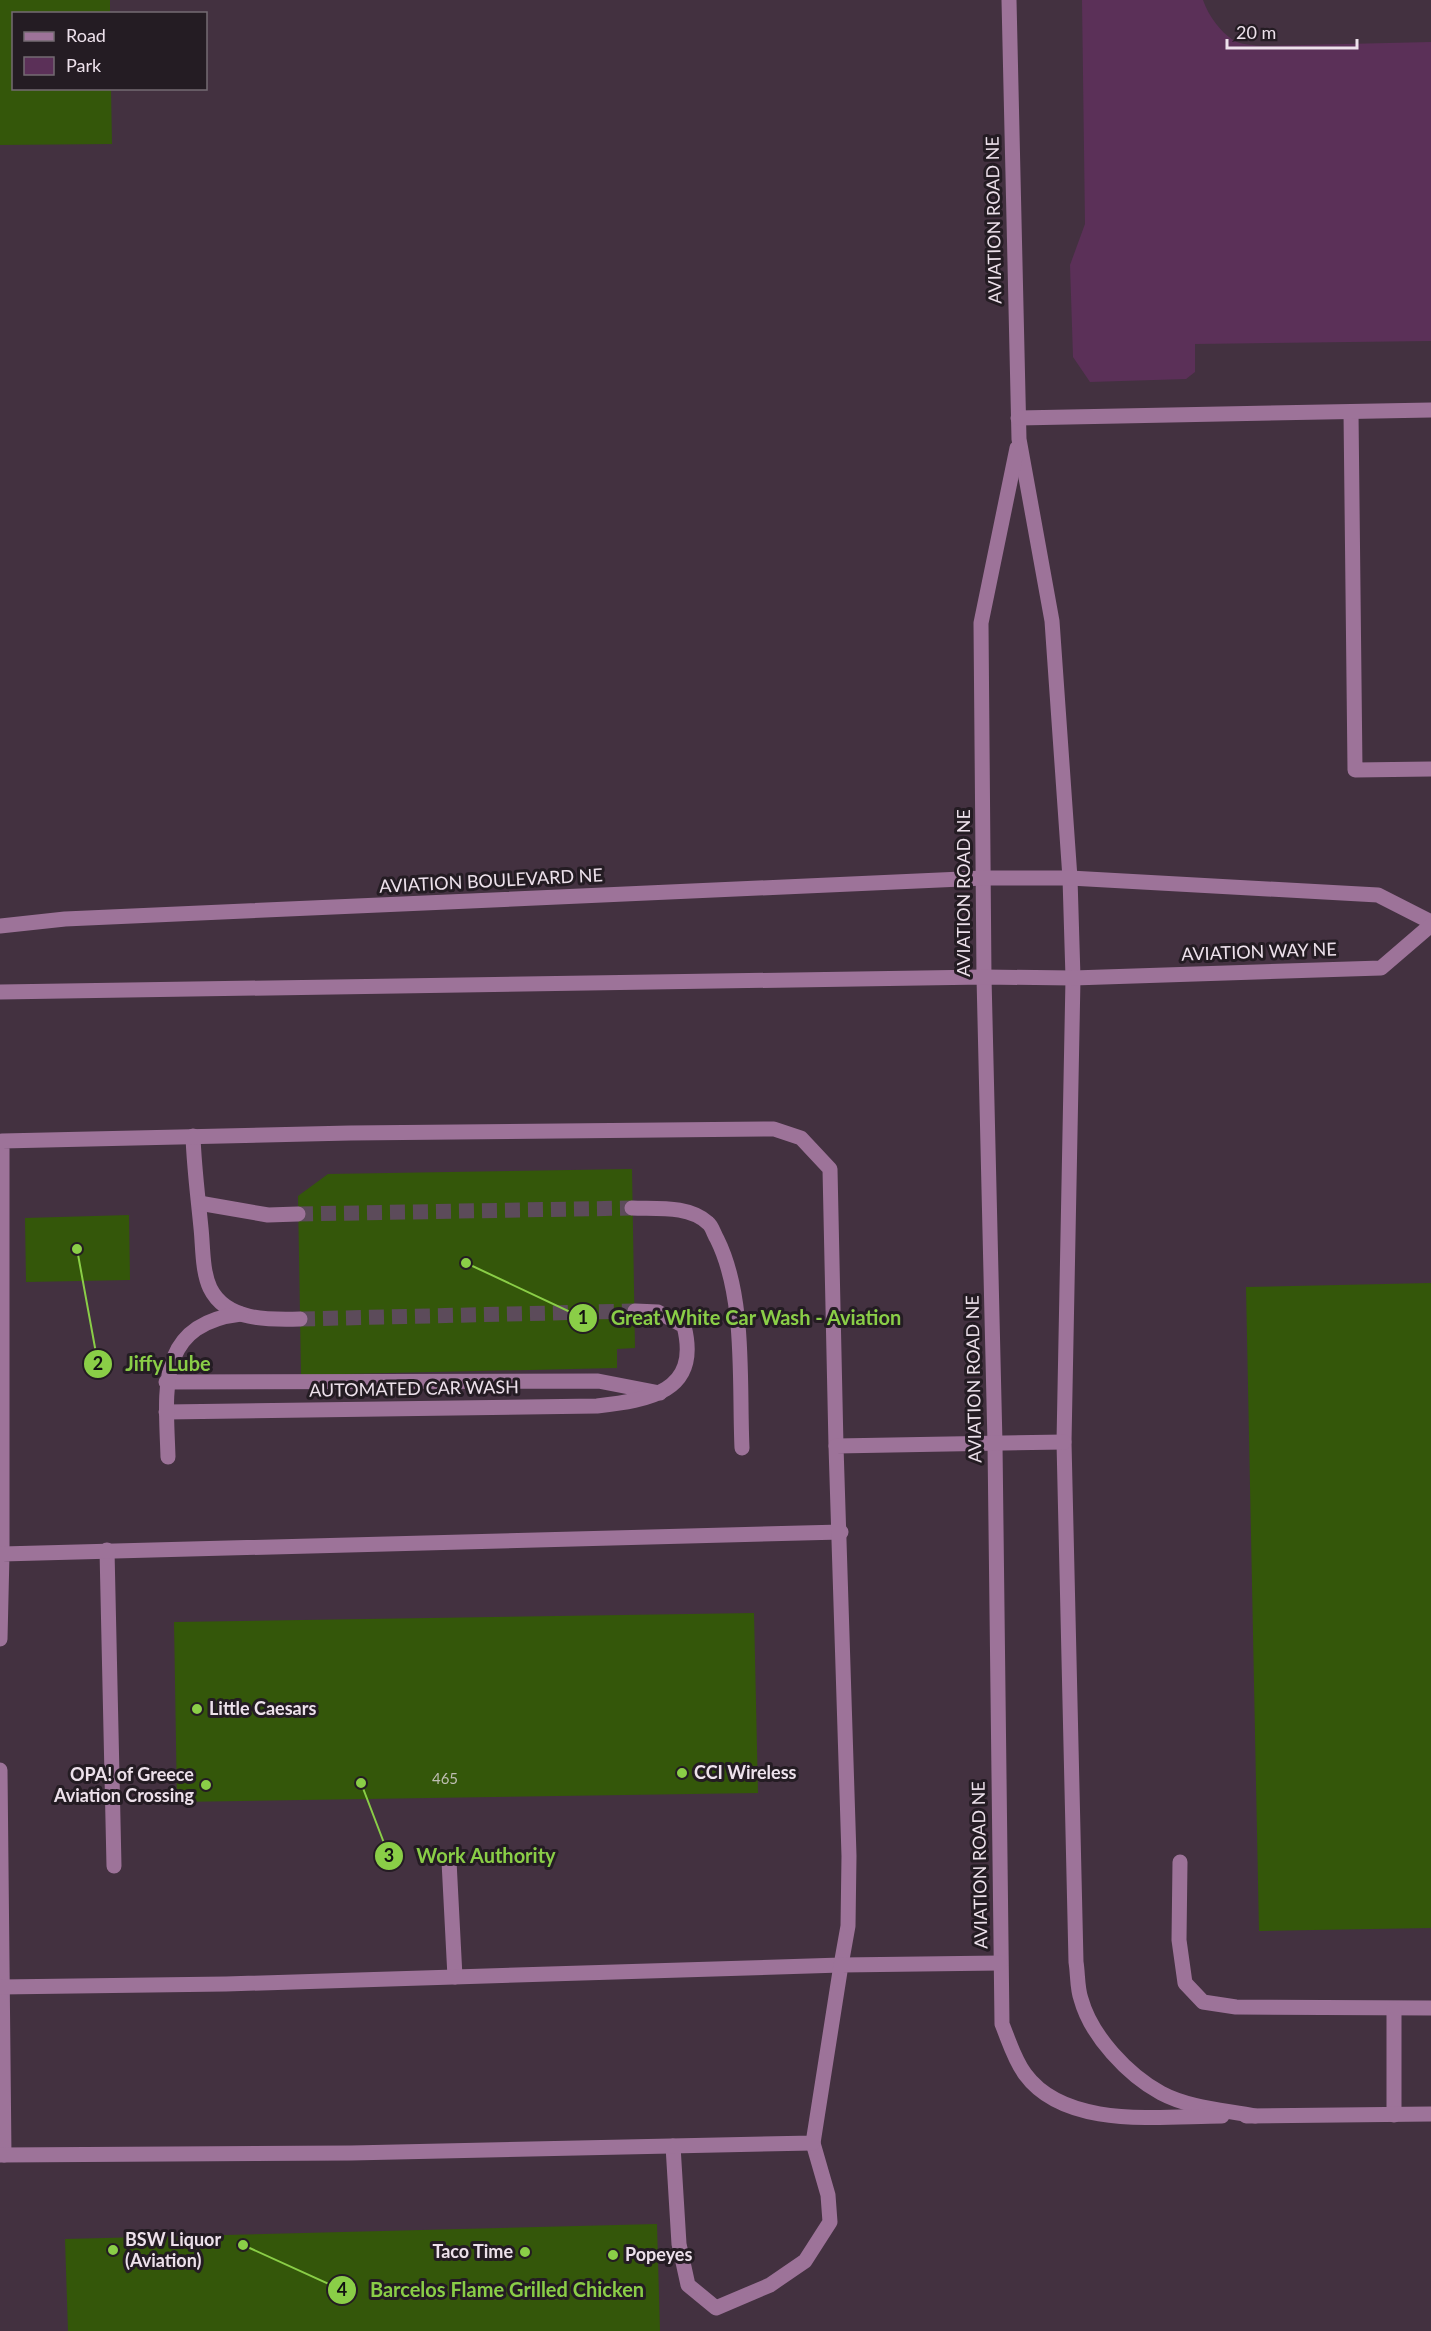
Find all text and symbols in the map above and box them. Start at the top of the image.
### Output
legend [12,12,207,90]
scale bar [1227,12,1358,50]
text: 20 m [1236,21,1276,43]
text: Road [66,24,106,46]
text: Park [66,54,102,76]
street label: AVIATION ROAD NE [981,136,1005,304]
street label: AVIATION ROAD NE [952,809,974,977]
street label: AVIATION BOULEVARD NE [379,863,603,897]
street label: AVIATION WAY NE [1181,937,1337,965]
street label: AVIATION ROAD NE [961,1295,985,1463]
callout: Great White Car Wash - Aviation [568,1299,914,1337]
text: Great White Car Wash - Aviation [611,1305,901,1329]
text: 1 [578,1306,588,1328]
callout: Jiffy Lube [83,1345,223,1383]
text: Jiffy Lube [125,1351,211,1375]
text: 2 [93,1352,103,1374]
street label: AUTOMATED CAR WASH [309,1375,519,1401]
place label: Little Caesars [209,1697,316,1719]
marker: Little Caesars [190,1702,204,1716]
place label: CCI Wireless [694,1761,797,1783]
place label: OPA! of Greece Aviation Crossing [53,1763,194,1806]
marker: CCI Wireless [675,1766,689,1780]
house number: 465 [432,1769,458,1787]
marker: OPA! of Greece Aviation Crossing [199,1778,213,1792]
street label: AVIATION ROAD NE [967,1781,991,1949]
callout: Work Authority [374,1837,568,1875]
text: Work Authority [416,1843,556,1867]
text: 3 [384,1844,394,1866]
place label: BSW Liquor (Aviation) [125,2228,221,2271]
place label: Taco Time [432,2240,513,2262]
marker: BSW Liquor (Aviation) [106,2243,120,2257]
place label: Popeyes [625,2243,692,2265]
marker: Taco Time [518,2245,532,2259]
marker: Popeyes [606,2248,620,2262]
callout: Barcelos Flame Grilled Chicken [327,2271,656,2309]
text: Barcelos Flame Grilled Chicken [370,2277,644,2301]
text: 4 [337,2278,347,2300]

